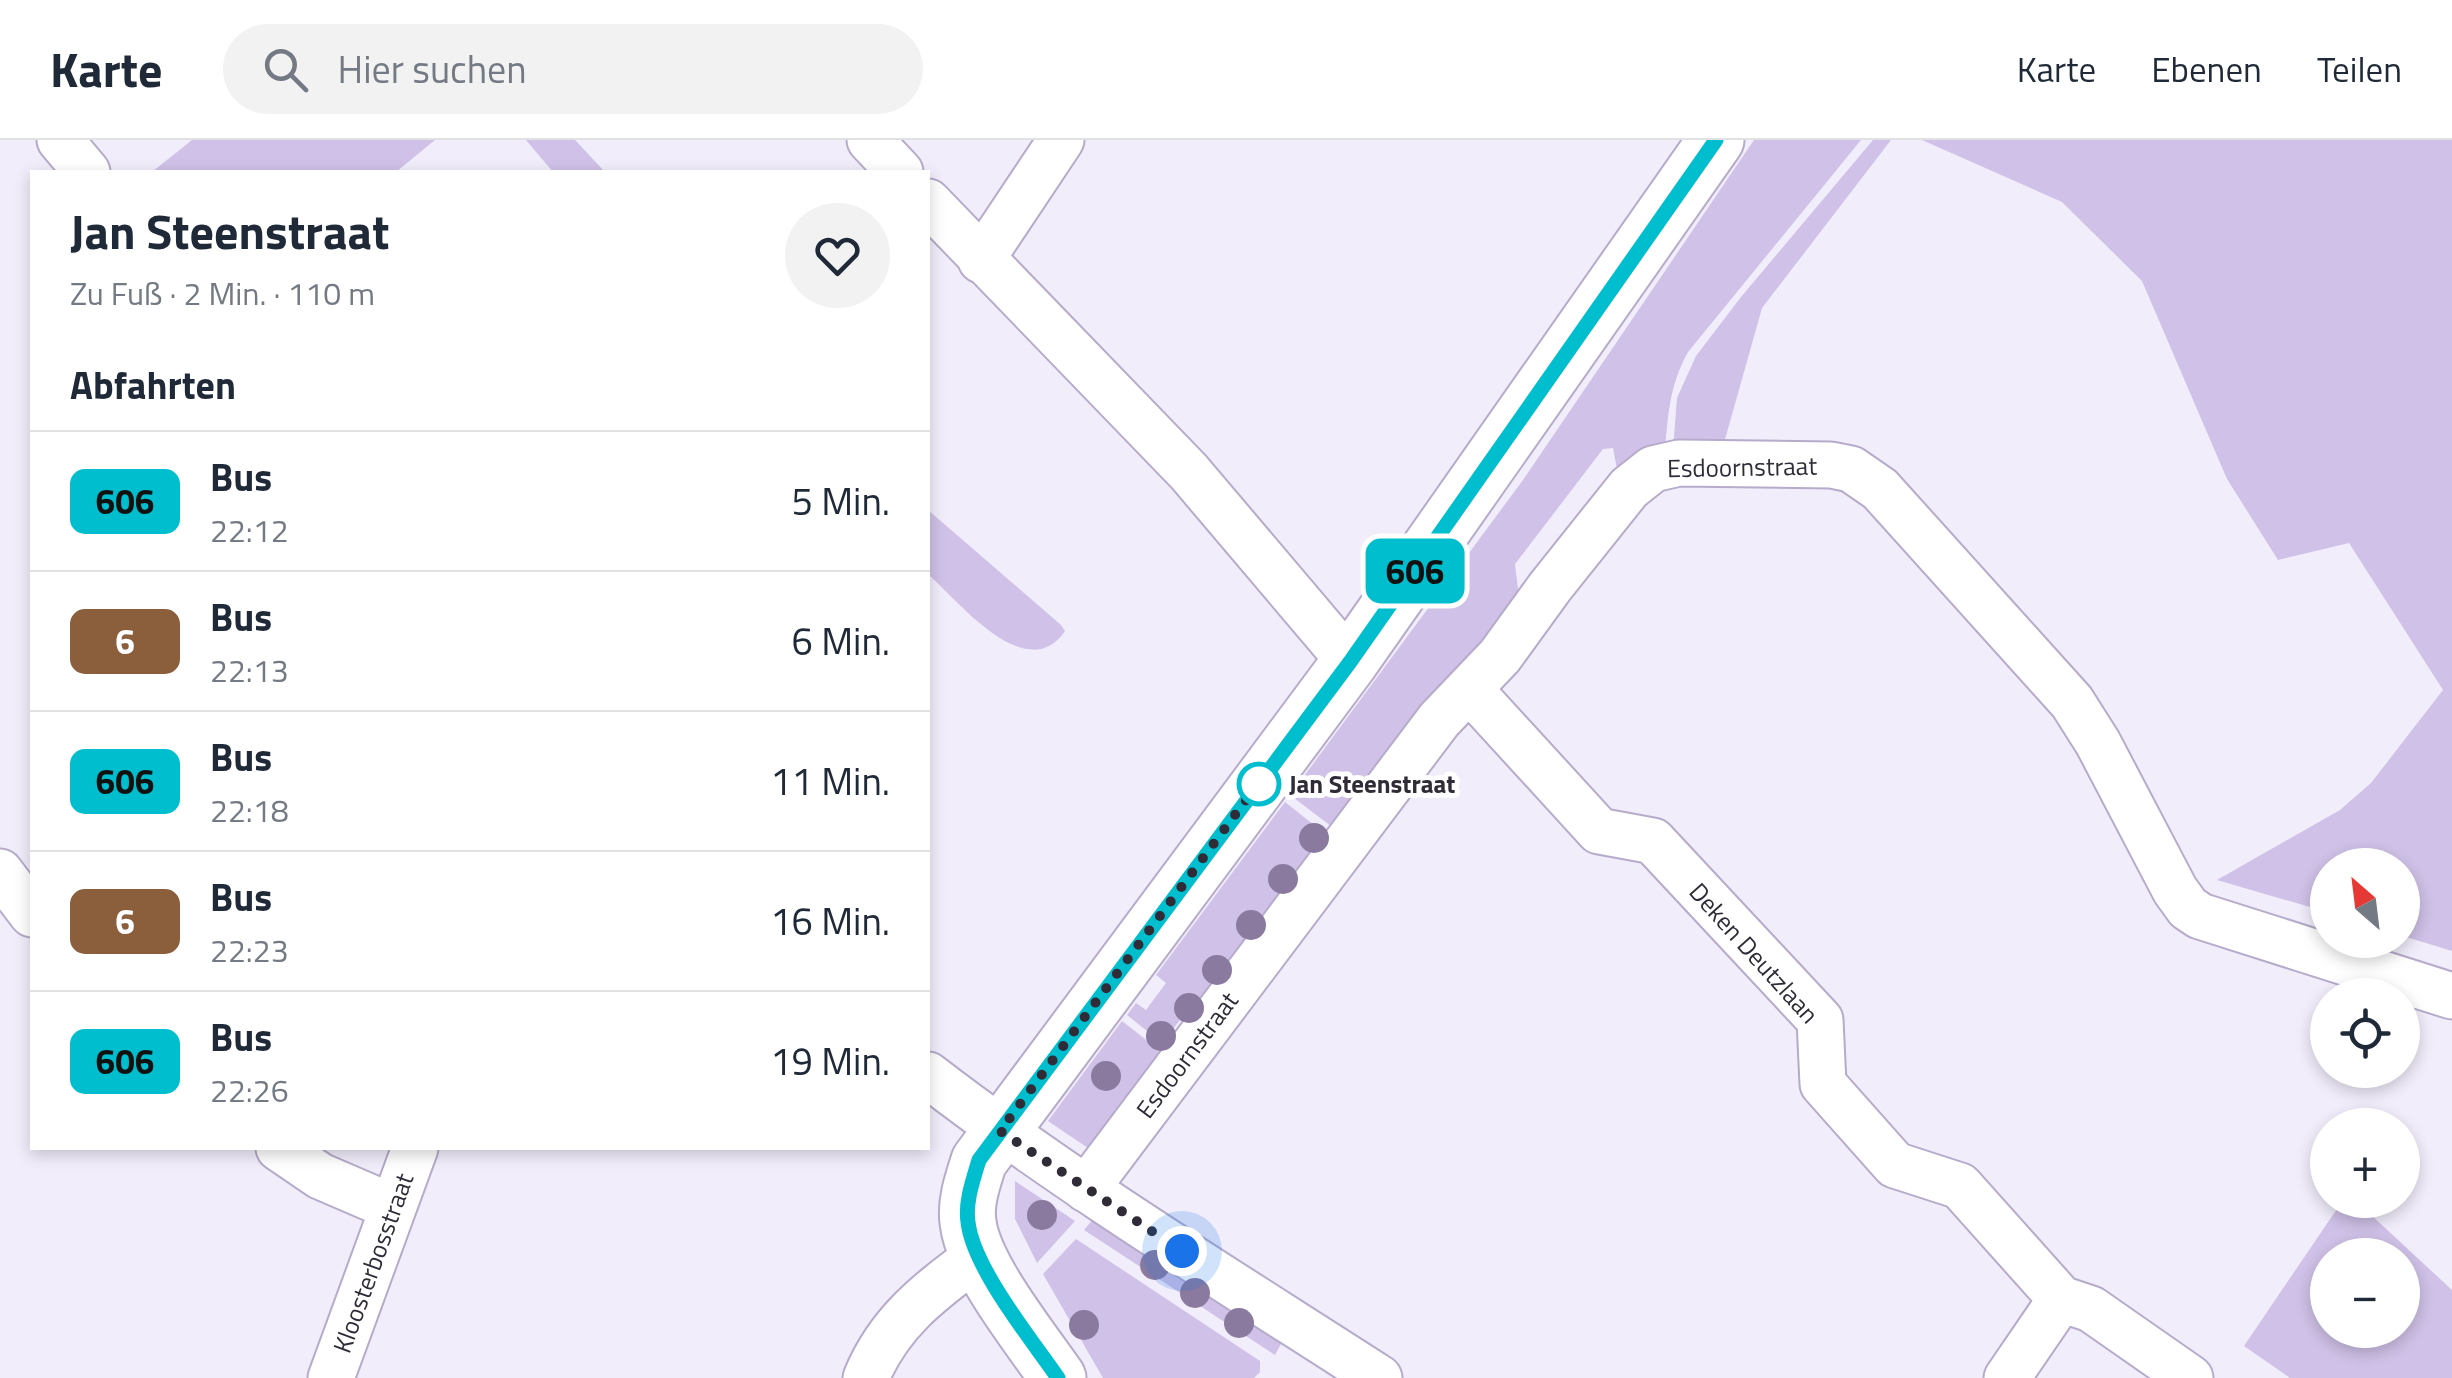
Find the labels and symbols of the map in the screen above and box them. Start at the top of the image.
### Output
street label: Esdoornstraat [1667,447,1818,487]
line badge: 606 [1358,538,1472,604]
marker: Jan Steenstraat [1238,763,1280,805]
place label: Jan Steenstraat [1289,765,1455,803]
north arrow [2310,848,2420,958]
street label: Deken Deutzlaan [1680,874,1828,1032]
street label: Esdoornstraat [1127,983,1247,1126]
street label: Kloosterbosstraat [323,1168,423,1358]
your location [1157,1226,1207,1276]

